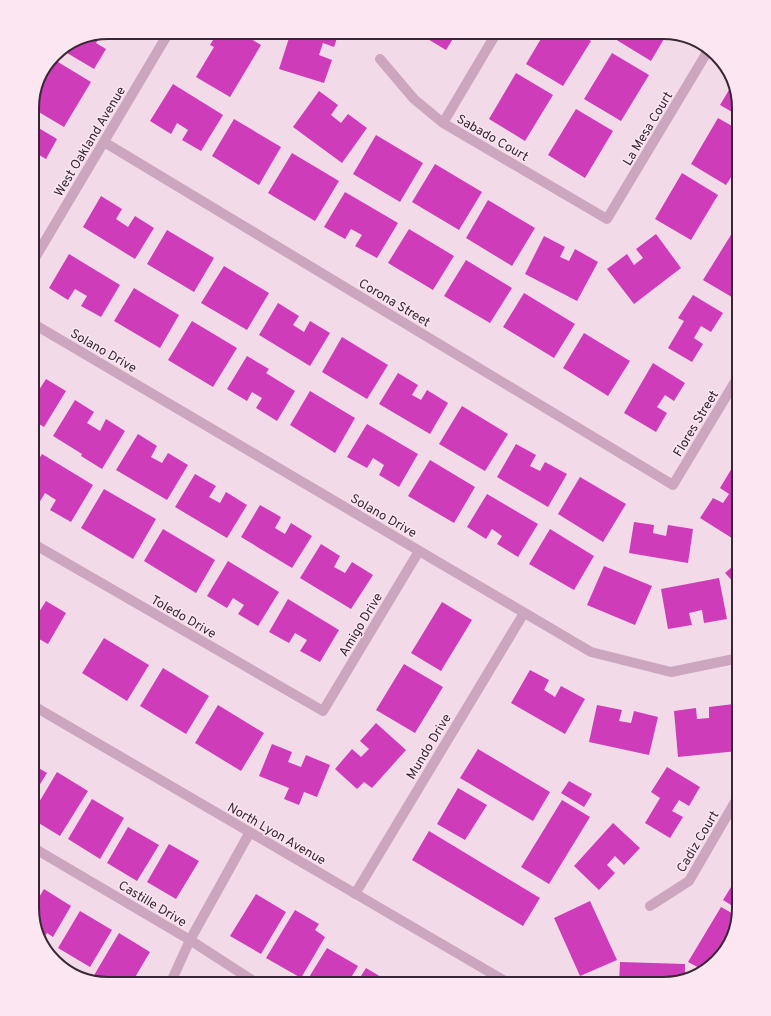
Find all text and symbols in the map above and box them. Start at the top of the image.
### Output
street label: West Oakland Avenue [51,84,130,200]
street label: La Mesa Court [620,89,677,169]
street label: Sabado Court [453,112,531,166]
street label: Corona Street [355,276,433,331]
street label: Solano Drive [67,326,139,377]
street label: Flores Street [671,388,723,460]
street label: Solano Drive [347,491,419,542]
street label: Amigo Drive [336,590,387,660]
street label: Toledo Drive [148,593,218,643]
street label: Mundo Drive [404,711,456,783]
street label: North Lyon Avenue [224,800,328,869]
street label: Cadiz Court [674,808,723,876]
street label: Castille Drive [115,878,189,931]

